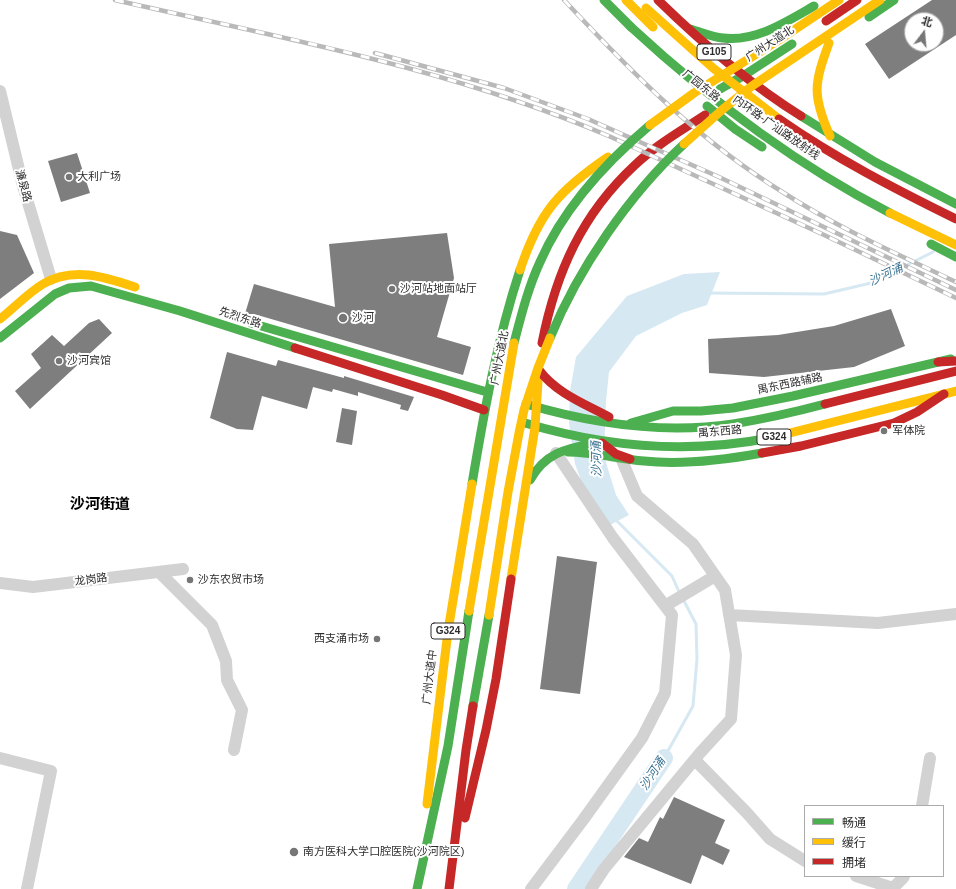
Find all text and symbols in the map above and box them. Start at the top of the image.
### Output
north arrow [904,12,944,52]
text: 北 [920,14,934,29]
street label: 广州大道北 [743,23,797,65]
road number: G105 [697,44,731,60]
street label: 广园东路 [680,67,722,105]
street label: 内环路-广汕路放射线 [730,93,822,163]
street label: 濂泉路 [12,168,34,204]
place label: 大利广场 [77,170,121,184]
marker: 大利广场 [64,172,74,182]
water label: 沙河涌 [867,261,905,289]
place label: 沙河站地面站厅 [400,282,477,296]
marker: 沙河站地面站厅 [387,284,397,294]
street label: 先烈东路 [217,305,263,331]
place label: 沙河 [352,311,374,325]
marker: 沙河 [337,312,349,324]
street label: 广州大道北 [488,330,512,386]
place label: 沙河宾馆 [67,354,111,368]
marker: 沙河宾馆 [54,356,64,366]
street label: 禺东西路辅路 [756,371,824,397]
street label: 禺东西路 [698,424,742,440]
place label: 军体院 [892,424,925,438]
marker: 军体院 [879,426,889,436]
road number: G324 [757,429,791,445]
water label: 沙河涌 [589,441,605,477]
district label: 沙河街道 [70,496,130,514]
street label: 龙岗路 [74,571,108,589]
place label: 沙东农贸市场 [198,573,264,587]
marker: 沙东农贸市场 [185,575,195,585]
road number: G324 [431,623,465,639]
place label: 西支涌市场 [314,632,369,646]
marker: 西支涌市场 [372,634,382,644]
street label: 广州大道中 [420,649,440,705]
water label: 沙河涌 [637,755,669,793]
legend [804,805,944,877]
text: 畅通 [842,816,866,830]
text: 缓行 [842,836,866,850]
place label: 南方医科大学口腔医院(沙河院区) [303,845,464,859]
marker: 南方医科大学口腔医院(沙河院区) [288,846,300,858]
text: 拥堵 [842,856,866,870]

